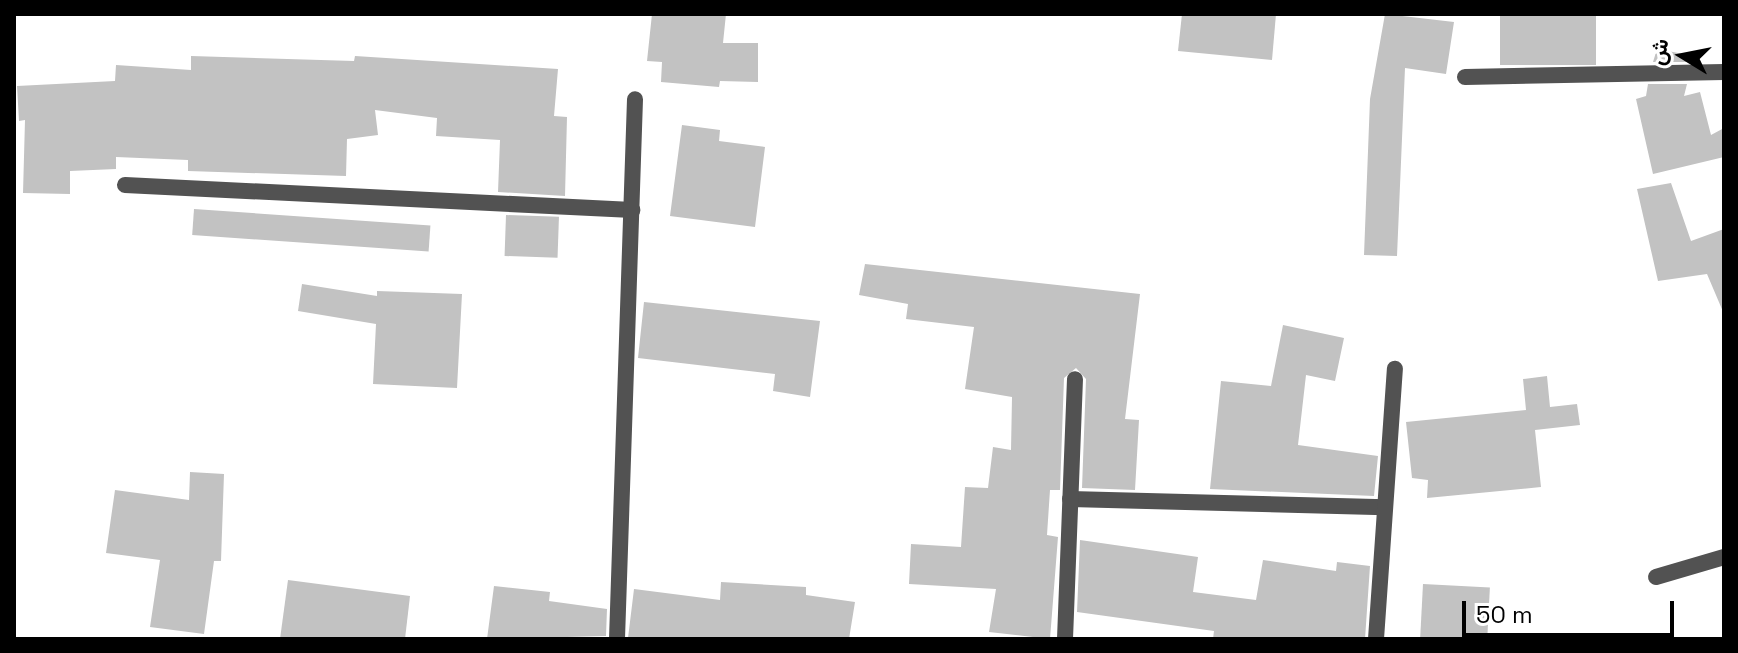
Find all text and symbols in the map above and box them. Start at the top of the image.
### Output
north arrow [1642,16,1722,96]
text: ش [1642,36,1674,67]
scale bar [1466,585,1678,635]
text: 50 m [1476,599,1533,630]

